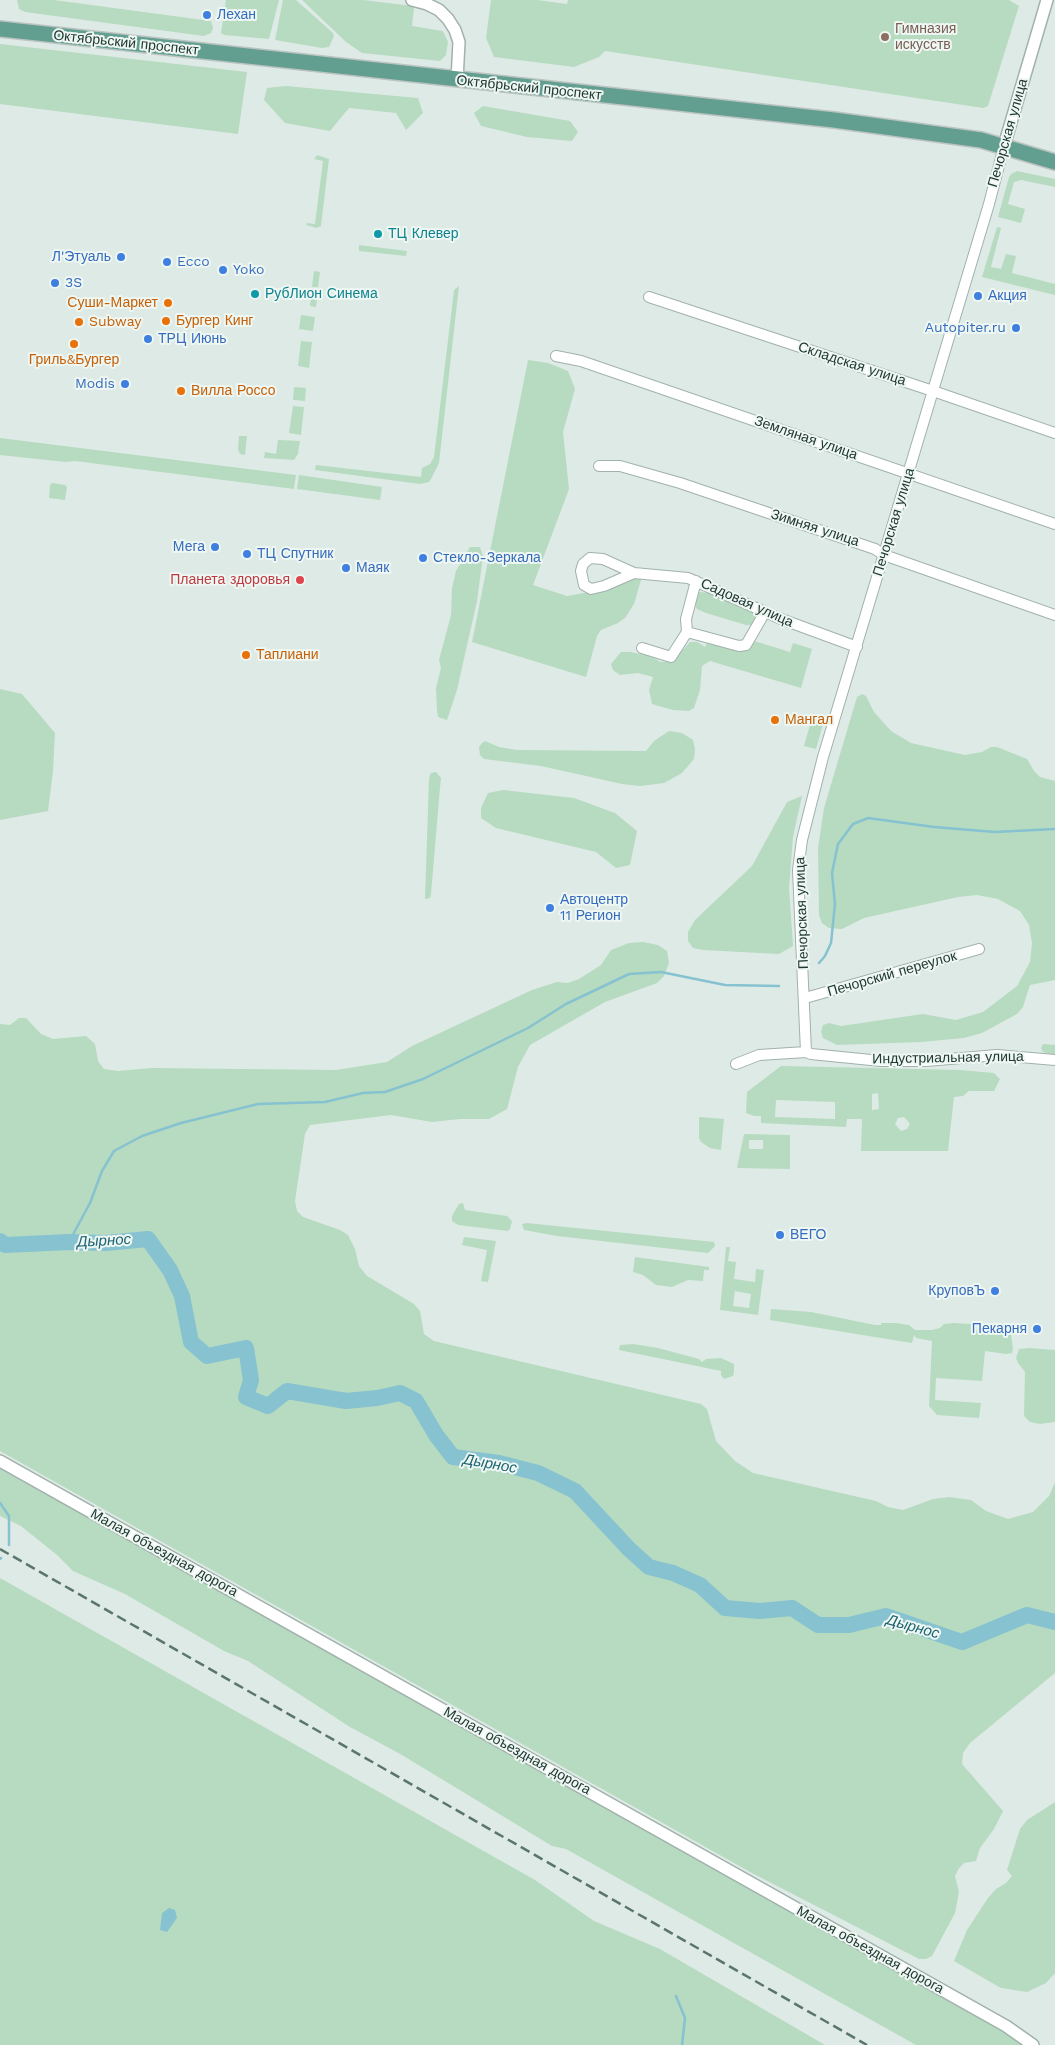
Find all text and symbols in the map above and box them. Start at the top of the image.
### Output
place label: Лехан [217,7,256,23]
marker: Лехан [201,9,213,21]
place label: Гимназия искусств [895,21,956,54]
street label: Октябрьский проспект [53,27,199,59]
marker: Гимназия искусств [879,31,891,43]
street label: Октябрьский проспект [456,72,602,104]
street label: Печорская улица [984,77,1032,189]
place label: ТЦ Клевер [388,226,459,242]
marker: ТЦ Клевер [372,228,384,240]
place label: Л'Этуаль [52,249,111,265]
marker: Л'Этуаль [115,251,127,263]
place label: Ecco [177,254,210,270]
marker: Ecco [161,256,173,268]
place label: Yoko [233,262,264,278]
marker: Yoko [217,264,229,276]
place label: 3S [65,275,82,291]
marker: 3S [49,277,61,289]
place label: РубЛион Синема [265,286,378,302]
marker: РубЛион Синема [249,288,261,300]
place label: Акция [988,288,1027,304]
marker: Акция [972,290,984,302]
place label: Суши-Маркет [67,295,158,311]
marker: Суши-Маркет [162,297,174,309]
place label: Бургер Кинг [176,313,253,329]
place label: Subway [89,314,141,330]
marker: Бургер Кинг [160,315,172,327]
marker: Subway [73,316,85,328]
place label: Autopiter.ru [925,320,1006,336]
marker: Autopiter.ru [1010,322,1022,334]
place label: ТРЦ Июнь [158,331,227,347]
marker: ТРЦ Июнь [142,333,154,345]
marker: Гриль&Бургер [68,338,80,350]
street label: Складская улица [796,339,908,389]
place label: Гриль&Бургер [29,352,119,368]
place label: Modis [75,376,115,392]
marker: Modis [119,378,131,390]
place label: Вилла Россо [191,383,276,399]
marker: Вилла Россо [175,385,187,397]
street label: Земляная улица [752,412,860,464]
street label: Печорская улица [870,466,918,578]
street label: Зимняя улица [769,506,861,550]
place label: Мега [173,539,205,555]
marker: Мега [209,541,221,553]
place label: ТЦ Спутник [257,546,333,562]
marker: ТЦ Спутник [241,548,253,560]
place label: Стекло-Зеркала [433,550,541,566]
marker: Стекло-Зеркала [417,552,429,564]
place label: Маяк [356,560,389,576]
marker: Маяк [340,562,352,574]
place label: Планета здоровья [170,572,290,588]
marker: Планета здоровья [294,574,306,586]
street label: Садовая улица [698,575,796,631]
place label: Таплиани [256,647,319,663]
marker: Таплиани [240,649,252,661]
place label: Мангал [785,712,833,728]
marker: Мангал [769,714,781,726]
street label: Печорская улица [792,857,812,969]
place label: Автоцентр 11 Регион [560,892,628,924]
marker: Автоцентр 11 Регион [544,902,556,914]
street label: Печорский переулок [826,948,958,1000]
street label: Индустриальная улица [872,1048,1024,1068]
place label: ВЕГО [790,1227,826,1243]
marker: ВЕГО [774,1229,786,1241]
water label: Дырнос [77,1231,131,1251]
place label: КруповЪ [928,1283,985,1299]
marker: КруповЪ [989,1285,1001,1297]
place label: Пекарня [972,1321,1027,1337]
marker: Пекарня [1031,1323,1043,1335]
water label: Дырнос [462,1450,518,1478]
street label: Малая объездная дорога [87,1505,241,1601]
water label: Дырнос [885,1611,941,1643]
street label: Малая объездная дорога [440,1703,594,1799]
street label: Малая объездная дорога [793,1902,947,1998]

